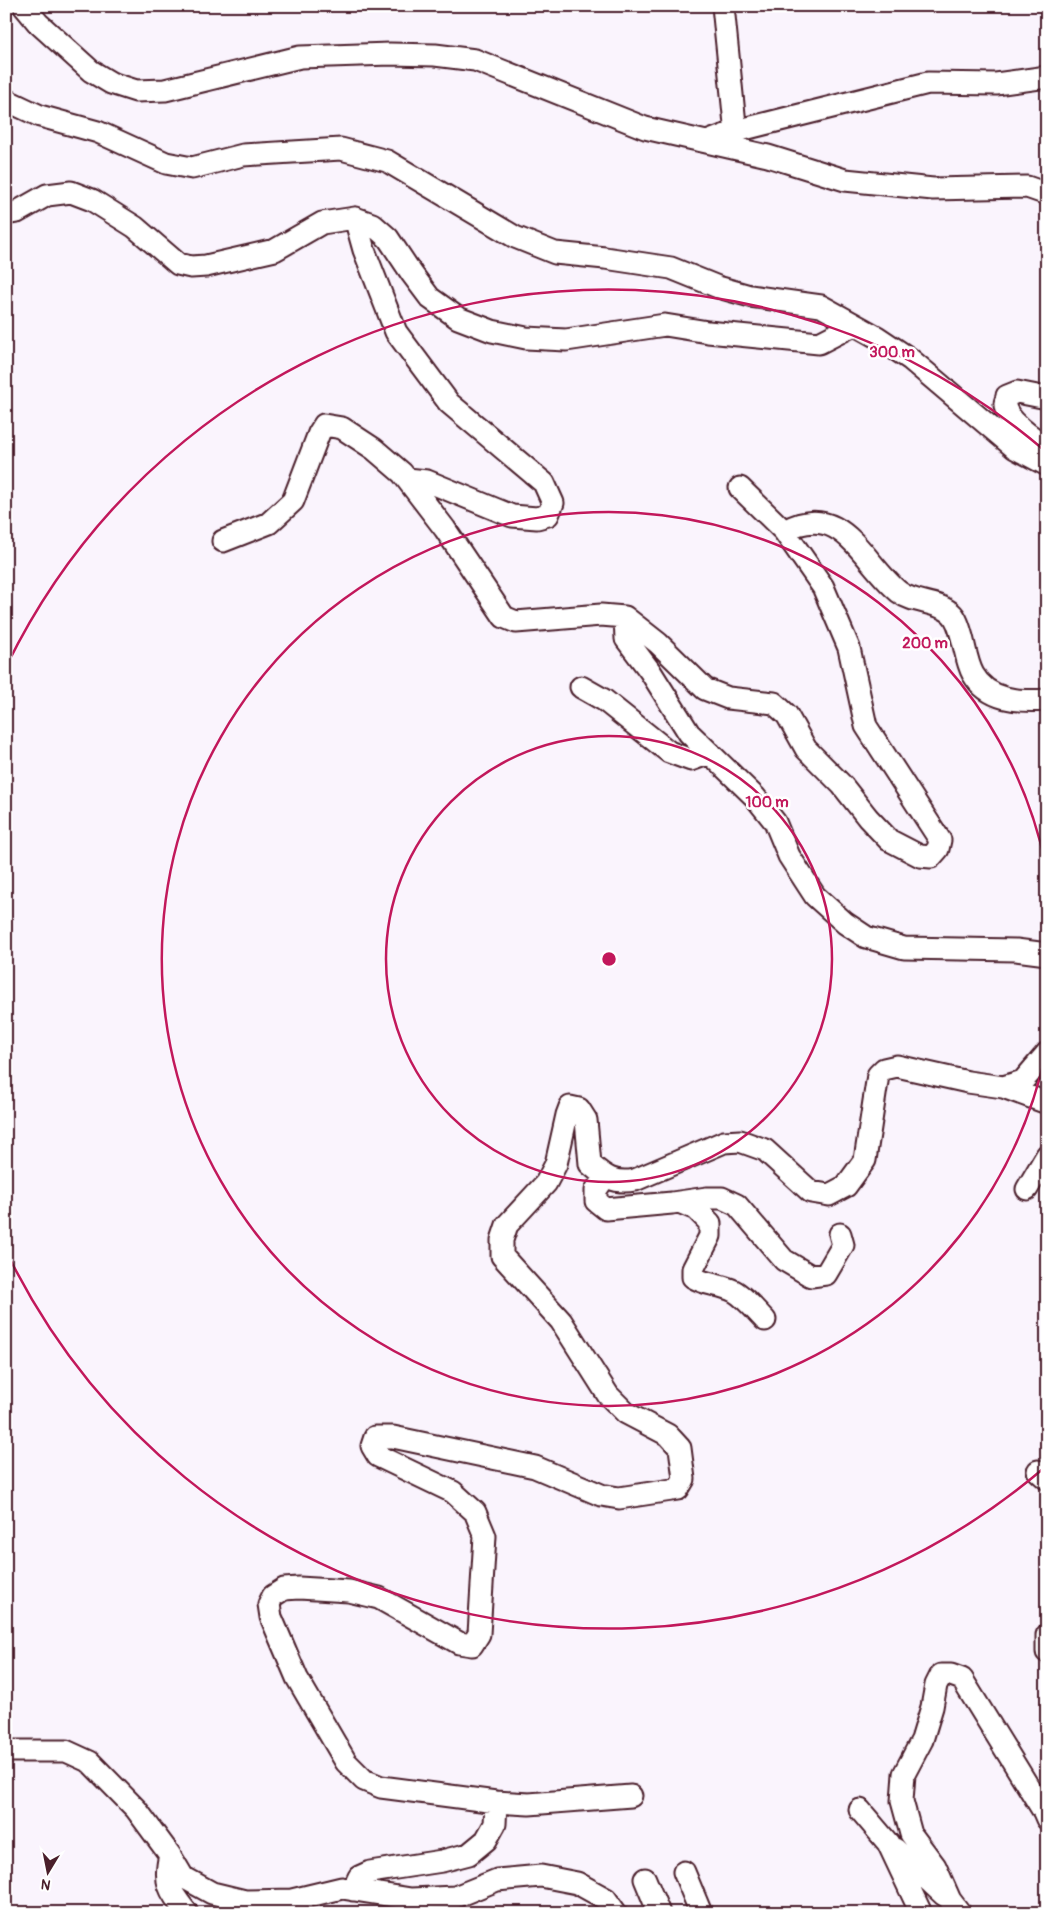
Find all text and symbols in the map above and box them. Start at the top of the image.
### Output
text: 300 m [869,343,915,362]
text: 200 m [902,634,948,653]
text: 100 m [746,793,788,812]
centre of rings [600,950,618,968]
north arrow [22,1846,72,1896]
text: N [40,1875,52,1894]

